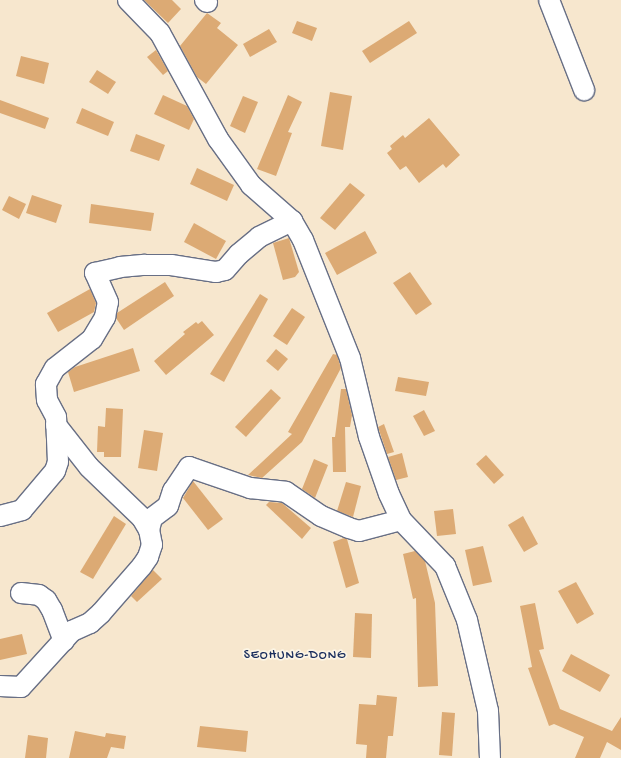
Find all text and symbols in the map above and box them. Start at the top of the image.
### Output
district label: SEOHUNG-DONG [244,648,346,664]

